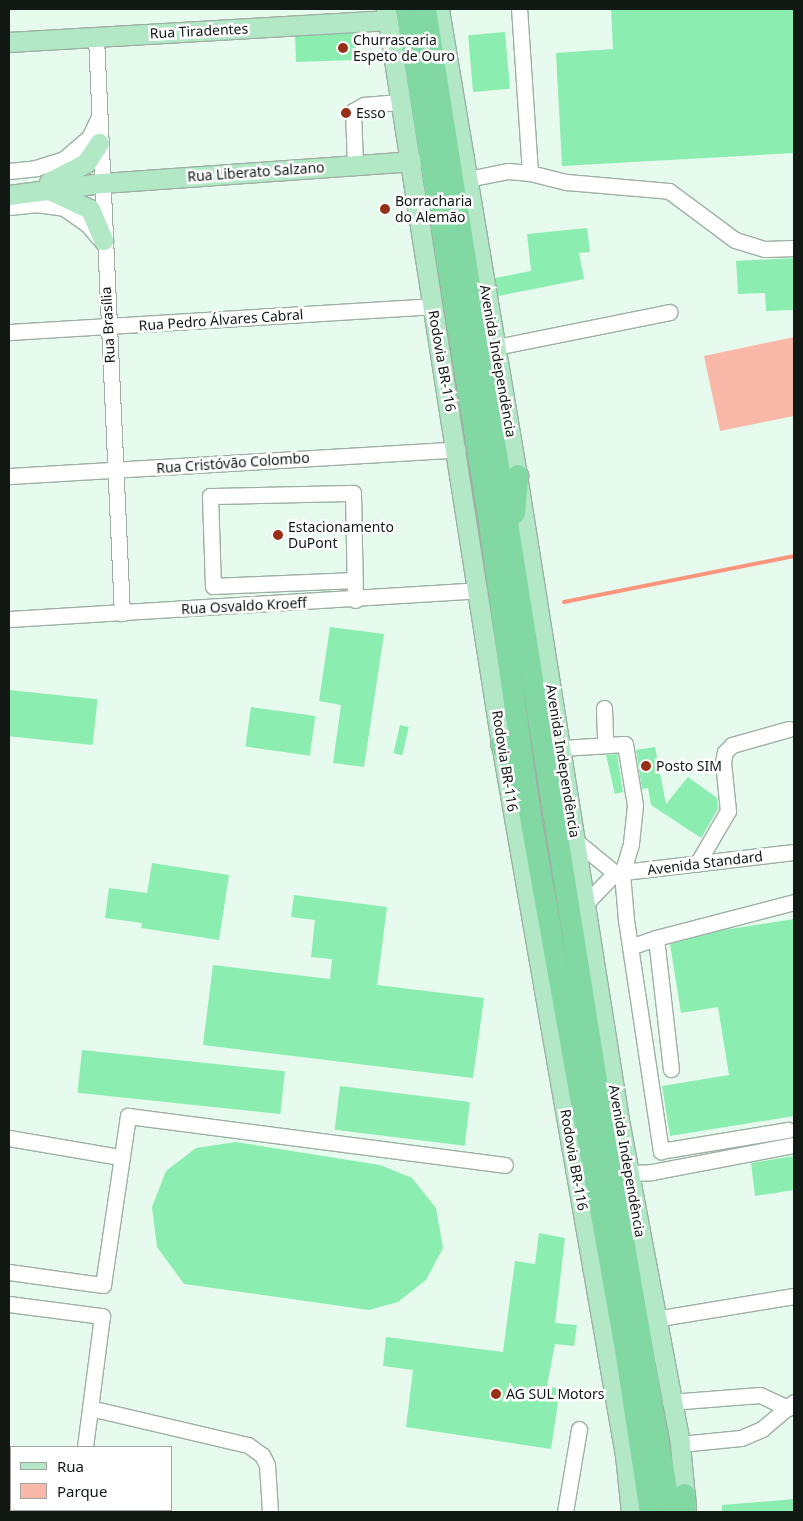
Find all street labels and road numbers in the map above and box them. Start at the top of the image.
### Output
street label: Rua Tiradentes [149,20,249,42]
street label: Rua Liberato Salzano [187,159,325,185]
street label: Avenida Independência [476,283,520,439]
street label: Rua Brasília [98,286,118,364]
street label: Rua Pedro Álvares Cabral [138,306,304,334]
street label: Rodovia BR-116 [425,309,459,413]
street label: Rua Cristóvão Colombo [156,449,310,477]
street label: Rua Osvaldo Kroeff [181,594,307,618]
street label: Avenida Independência [543,683,583,839]
street label: Rodovia BR-116 [489,709,521,813]
street label: Avenida Standard [646,848,764,878]
street label: Avenida Independência [605,1083,649,1239]
street label: Rodovia BR-116 [557,1108,591,1212]

